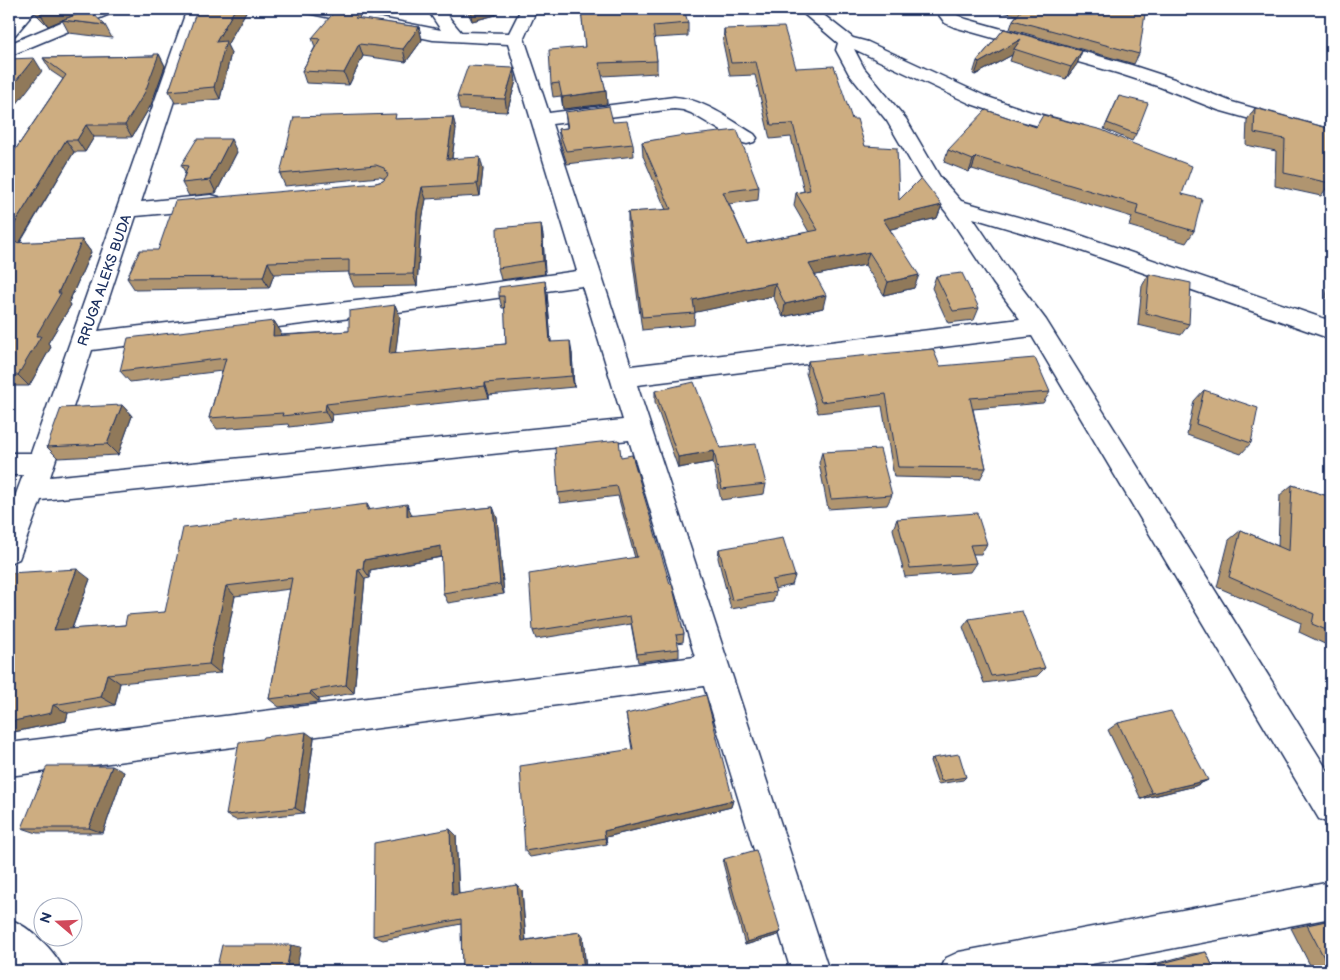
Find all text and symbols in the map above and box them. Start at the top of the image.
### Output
street label: RRUGA ALEKS BUDA [74,212,135,348]
north arrow [32,898,82,948]
text: N [36,910,56,926]

